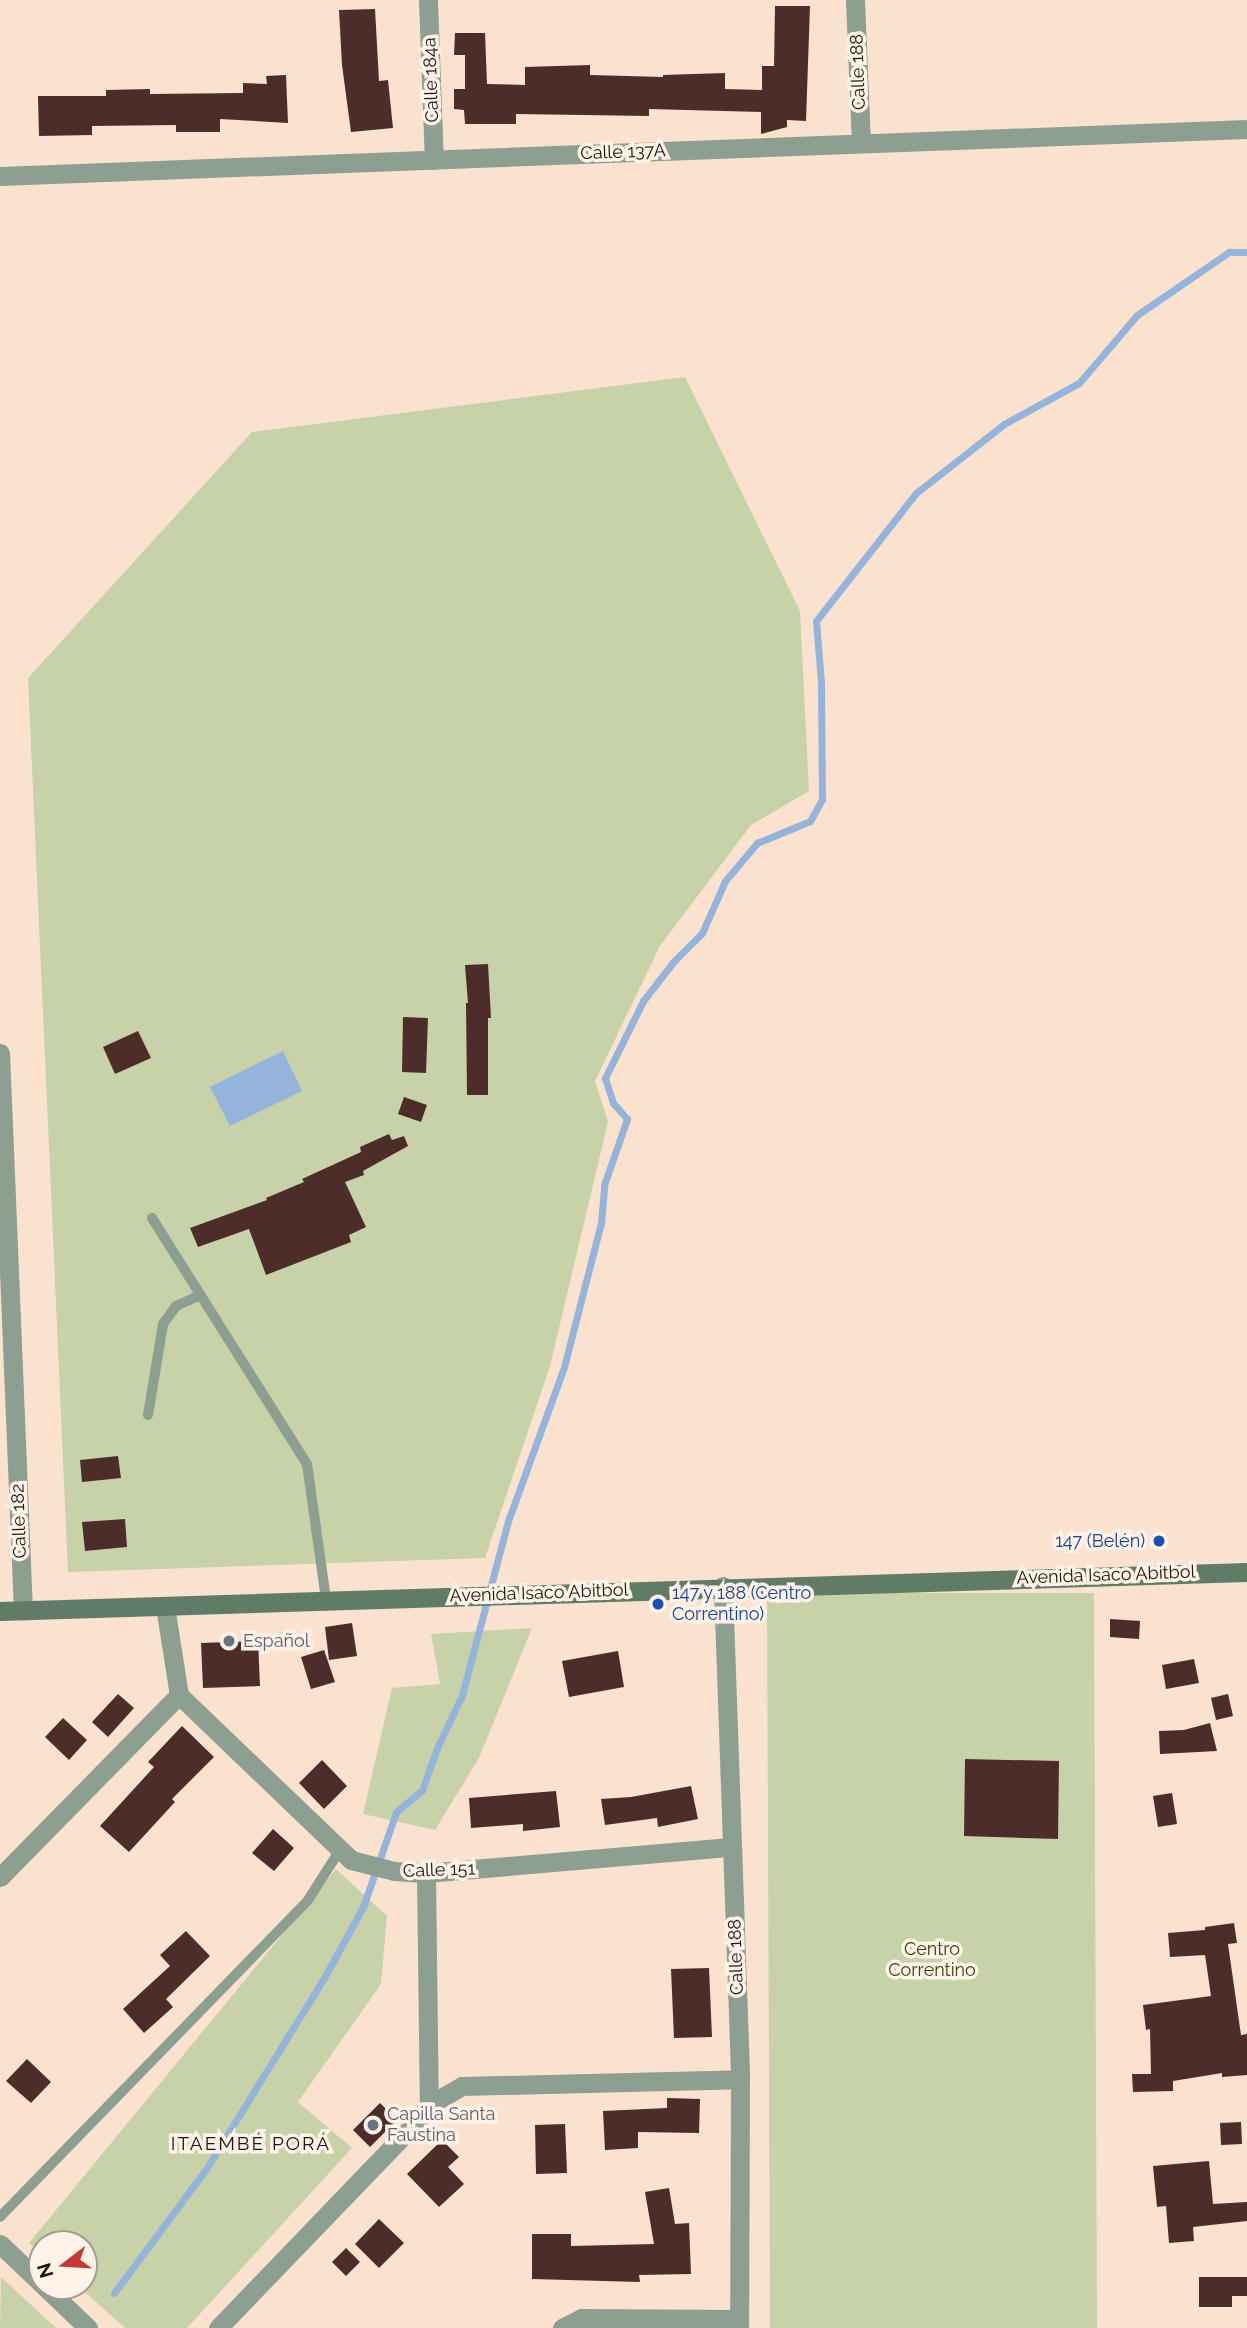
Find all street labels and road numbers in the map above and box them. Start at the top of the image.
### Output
street label: Calle 188 [846,34,870,110]
street label: Calle 184a [419,37,443,123]
street label: Calle 137A [580,140,666,164]
street label: Calle 182 [7,1483,31,1559]
street label: Avenida Isaco Abitbol [1016,1561,1196,1589]
street label: Avenida Isaco Abitbol [449,1579,629,1607]
street label: Calle 151 [402,1858,476,1882]
street label: Calle 188 [724,1919,748,1995]

